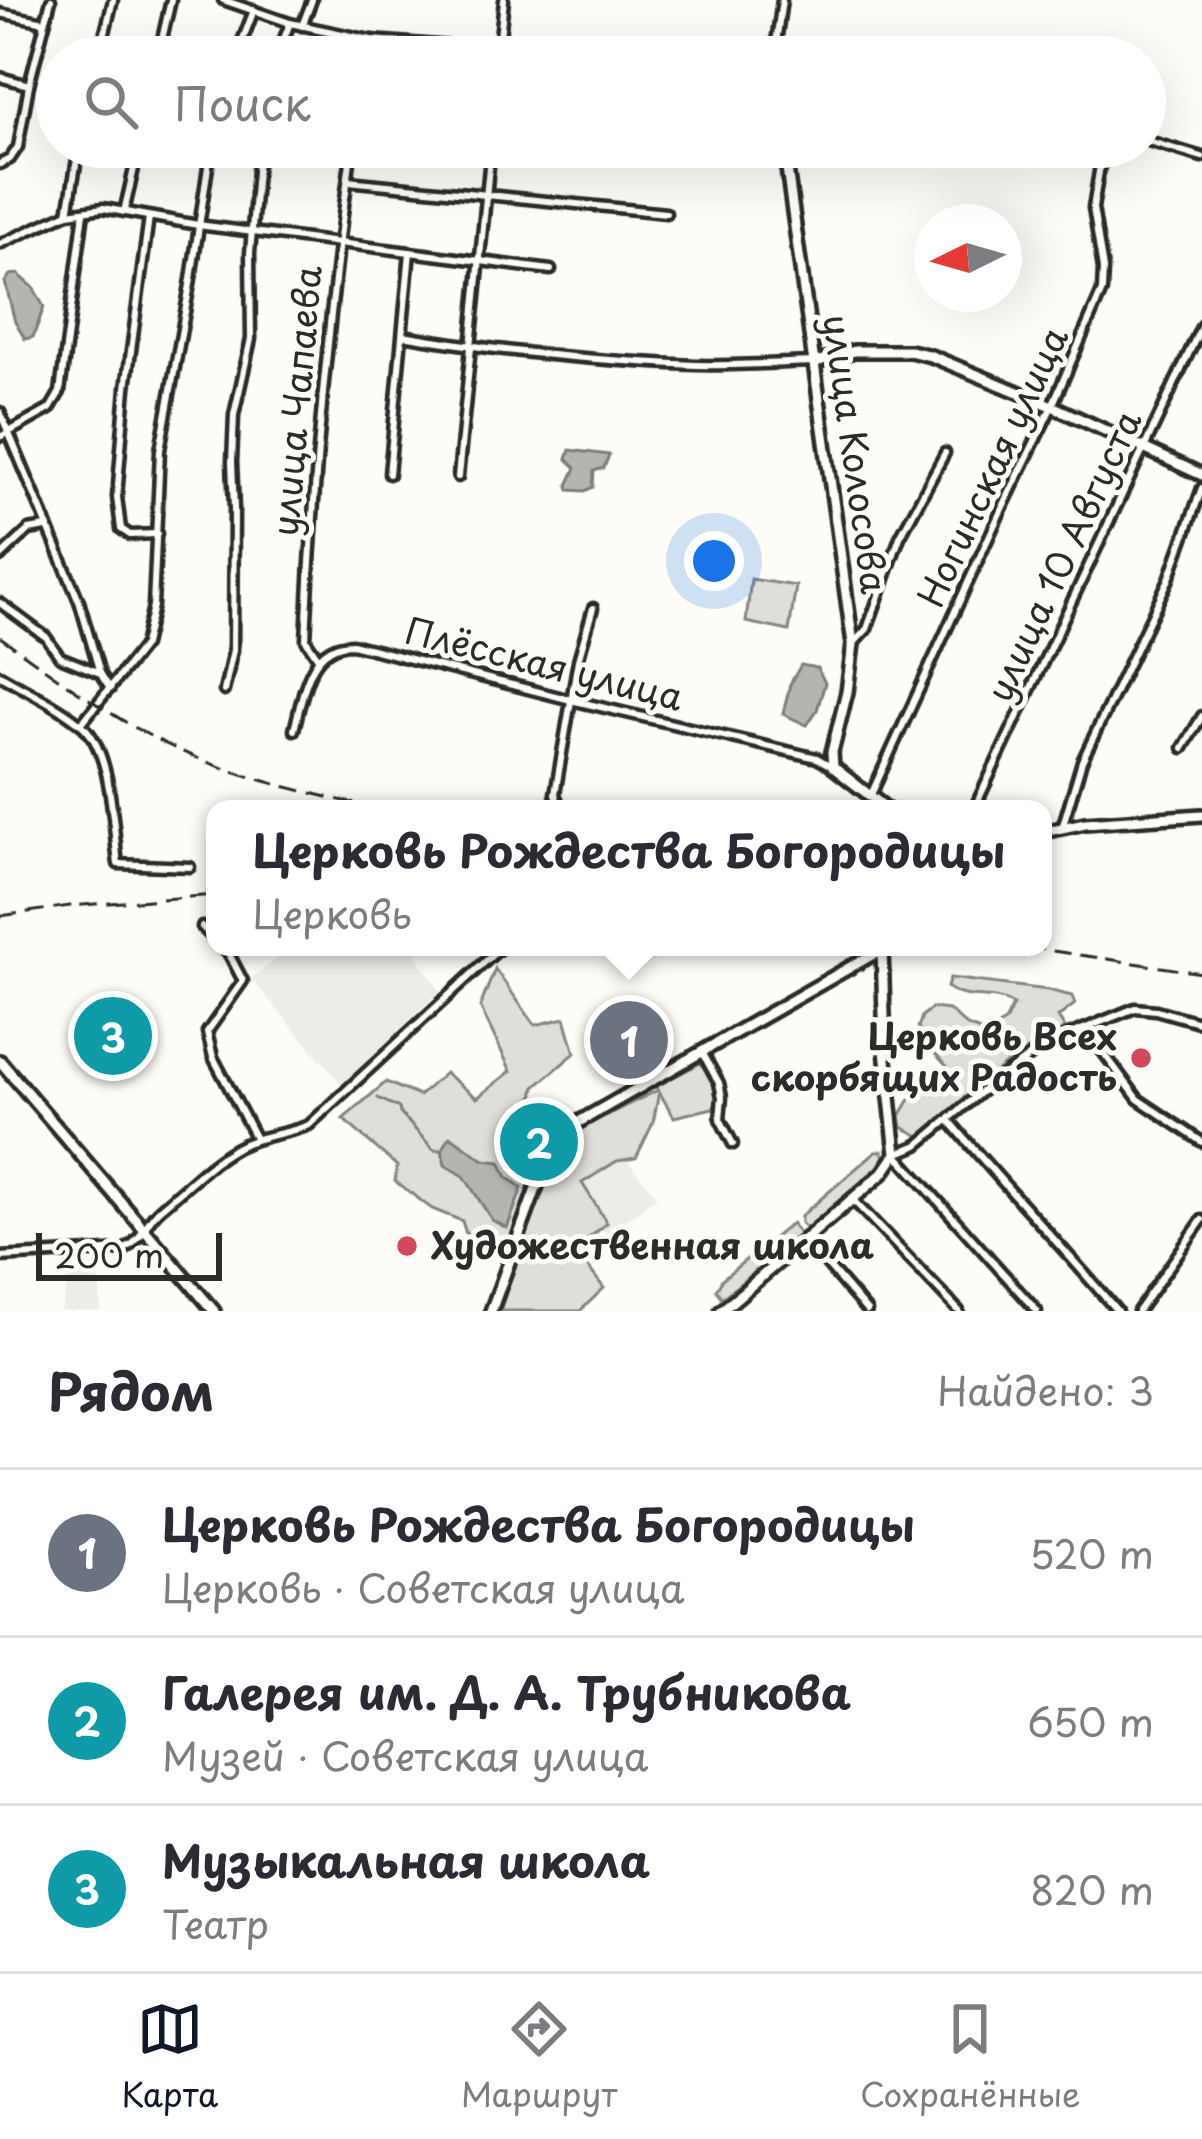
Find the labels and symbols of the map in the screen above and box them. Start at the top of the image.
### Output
north arrow [914,204,1022,312]
street label: улица Чапаева [256,263,334,538]
street label: улица Колосова [811,311,903,597]
street label: Ногинская улица [903,317,1080,615]
street label: улица 10 Августа [971,400,1153,710]
your location [684,531,744,591]
street label: Плёсская улица [400,601,689,723]
pin: 3 [74,991,152,1081]
pin: 1 [590,995,668,1085]
place label: Церковь Всех скорбящих Радость [751,1008,1117,1103]
marker: Церковь Всех скорбящих Радость [1128,1045,1154,1071]
pin: 2 [500,1097,578,1187]
place label: Художественная школа [431,1217,875,1271]
scale bar [36,1227,222,1280]
marker: Художественная школа [394,1233,420,1259]

